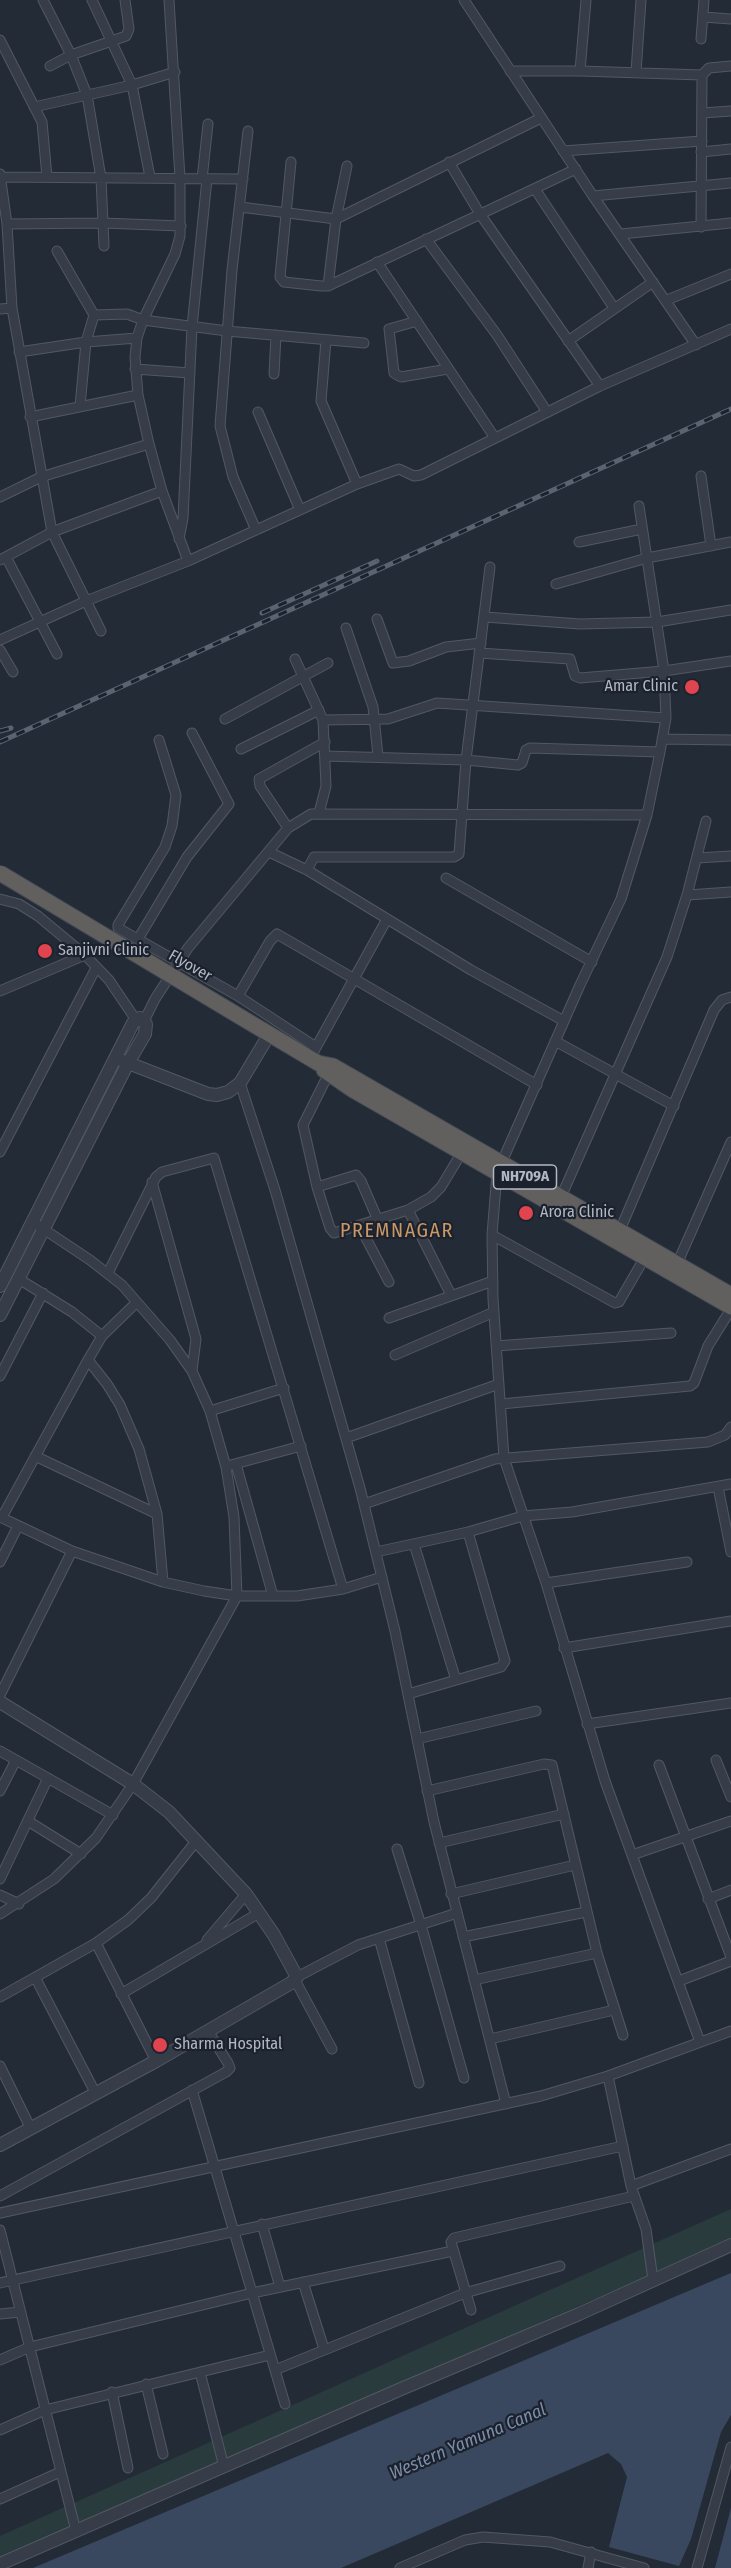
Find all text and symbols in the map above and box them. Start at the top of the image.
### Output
place label: Amar Clinic [605,677,678,697]
marker: Amar Clinic [683,678,701,696]
place label: Sanjivni Clinic [58,941,149,961]
marker: Sanjivni Clinic [36,942,54,960]
street label: Flyover [165,946,215,986]
road number: NH709A [494,1165,556,1189]
place label: Arora Clinic [540,1203,614,1223]
marker: Arora Clinic [517,1204,535,1222]
district label: PREMNAGAR [340,1219,454,1243]
place label: Sharma Hospital [174,2035,282,2055]
marker: Sharma Hospital [151,2036,169,2054]
water label: Western Yamuna Canal [387,2399,549,2485]

